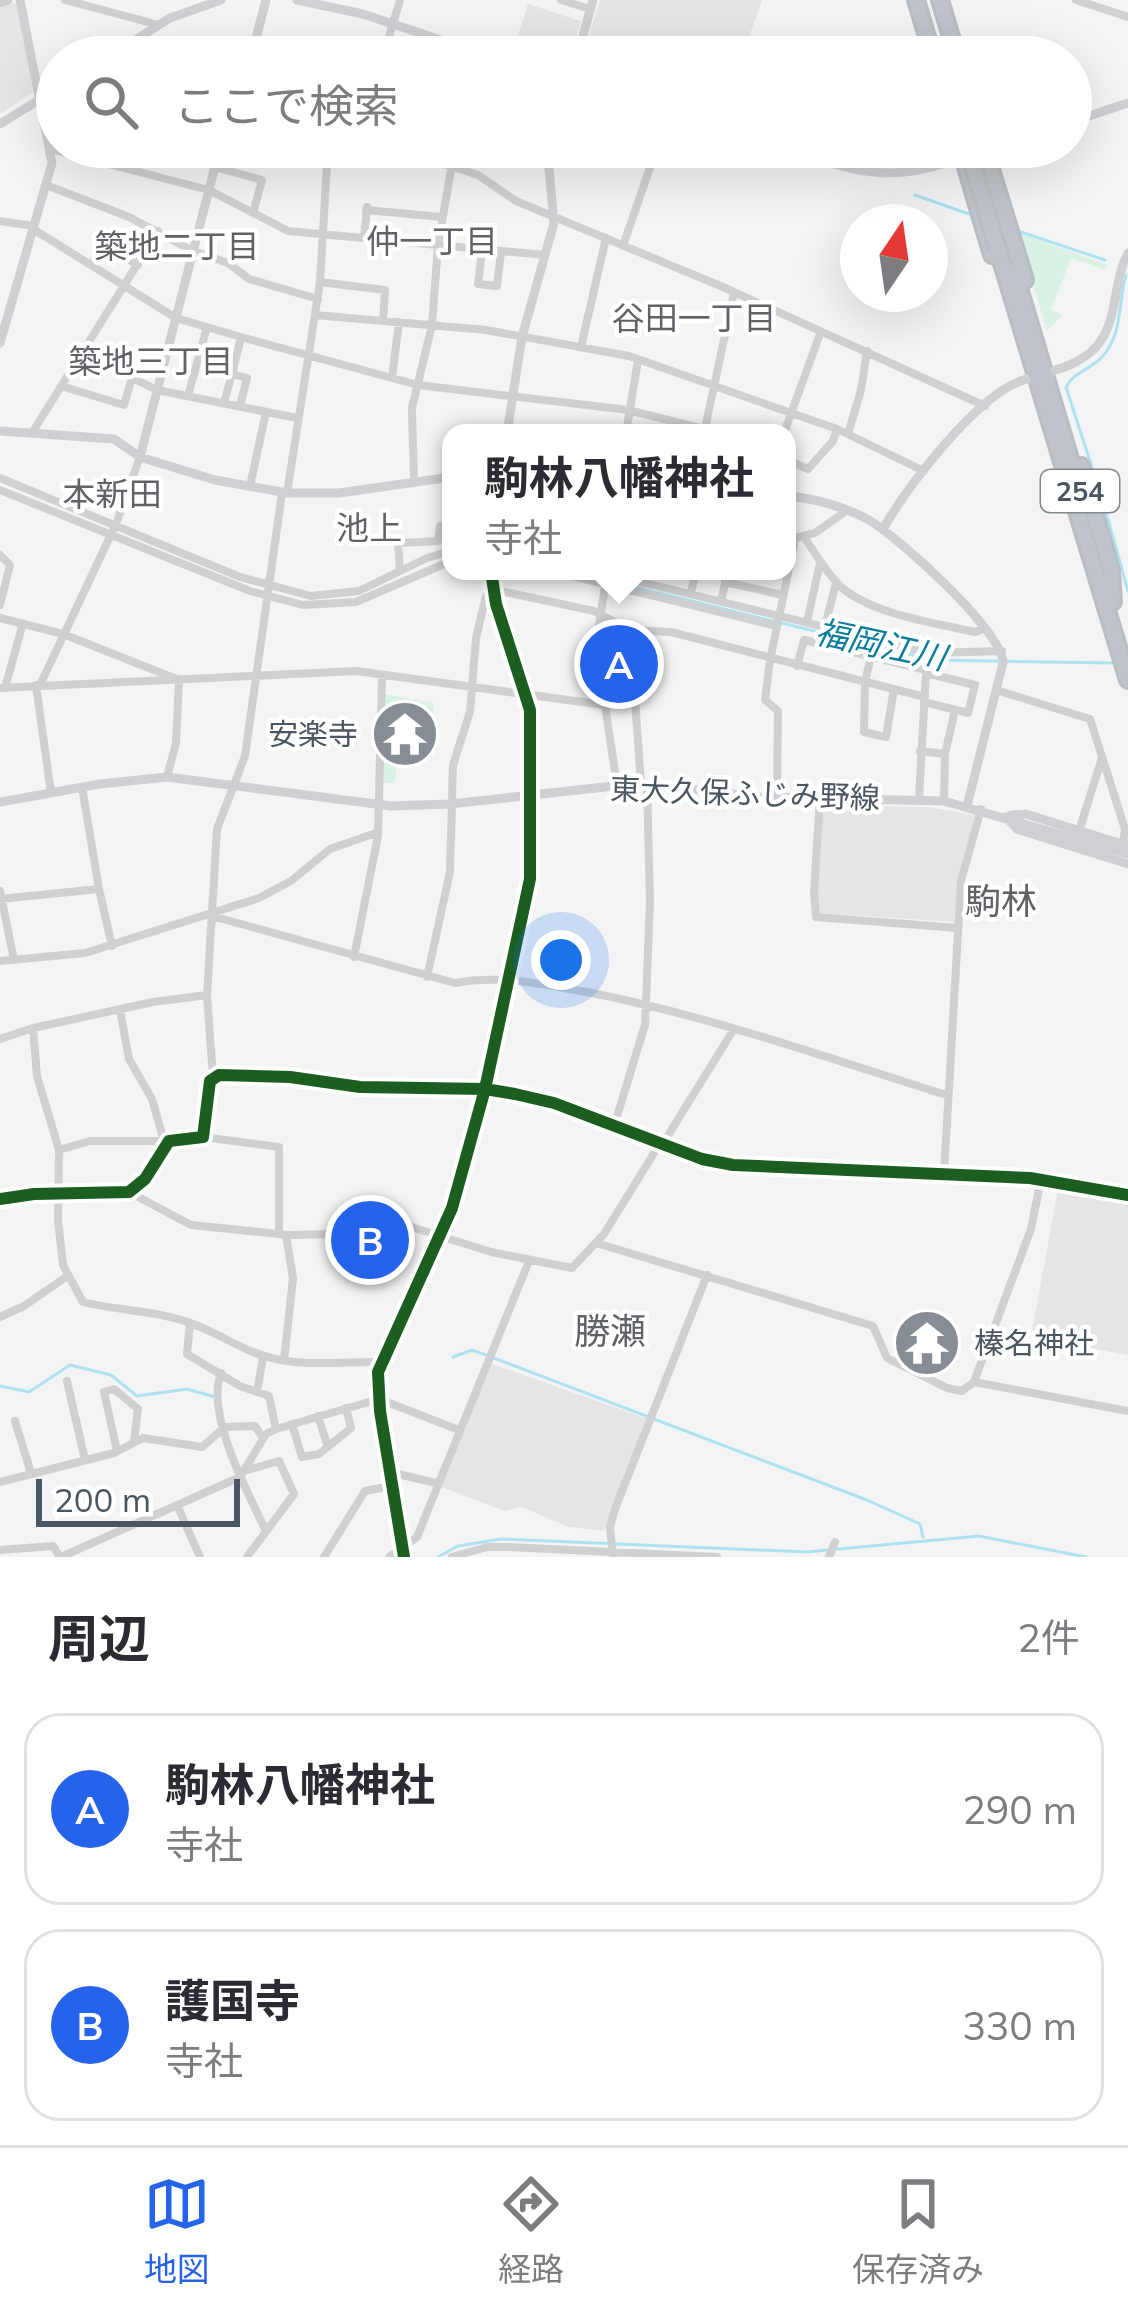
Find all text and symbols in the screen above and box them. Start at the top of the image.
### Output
search box [36,36,1092,168]
icon: search [78,69,144,135]
text: ここで検索 [174,77,399,133]
north arrow [840,204,948,312]
district label: 仲一丁目 [366,220,498,261]
district label: 築地二丁目 [95,225,260,266]
district label: 谷田一丁目 [612,297,777,338]
district label: 築地三丁目 [69,340,234,381]
popup [442,424,796,580]
text: 駒林八幡神社 [484,449,754,505]
road number: 254 [1041,470,1119,512]
district label: 本新田 [63,473,162,514]
district label: 池上 [336,507,402,548]
text: 寺社 [484,513,562,562]
water label: 福岡江川 [812,610,953,678]
pin: A [580,619,658,709]
temple icon: 安楽寺 [370,699,440,769]
place label: 安楽寺 [268,715,358,753]
street label: 東大久保ふじみ野線 [609,769,881,817]
district label: 駒林 [965,878,1037,923]
your location [531,930,591,990]
pin: B [331,1195,409,1285]
district label: 勝瀬 [574,1308,646,1353]
temple icon: 榛名神社 [892,1308,962,1378]
place label: 榛名神社 [974,1324,1094,1362]
scale bar [36,1473,240,1526]
text: 200 m [54,1479,151,1520]
text: 周辺 [48,1606,150,1670]
text: 2件 [1018,1613,1080,1662]
text: 駒林八幡神社 [165,1756,435,1812]
text: A [75,1785,105,1834]
text: 290 m [962,1785,1077,1834]
text: 寺社 [165,1820,243,1869]
text: 護国寺 [165,1972,300,2028]
text: B [77,2001,103,2050]
text: 330 m [962,2001,1077,2050]
text: 寺社 [165,2036,243,2085]
tab: 地図 [144,2171,210,2291]
tab: 経路 [498,2171,564,2291]
tab: 保存済み [852,2171,984,2291]

